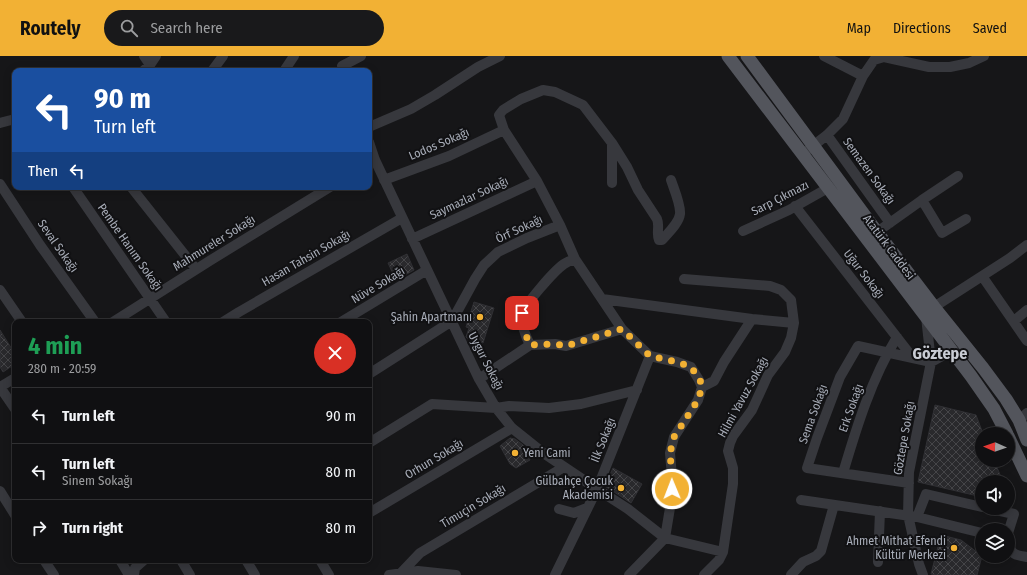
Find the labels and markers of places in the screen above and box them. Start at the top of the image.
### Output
pin [505,296,539,330]
place label: Şahin Apartmanı [391,310,472,324]
marker: Şahin Apartmanı [475,312,485,322]
place label: Yeni Cami [523,446,570,460]
marker: Yeni Cami [510,448,520,458]
place label: Gülbahçe Çocuk Akademisi [535,474,613,502]
marker: Gülbahçe Çocuk Akademisi [616,483,626,493]
place label: Ahmet Mithat Efendi Kültür Merkezi [846,534,946,562]
marker: Ahmet Mithat Efendi Kültür Merkezi [949,543,959,553]

